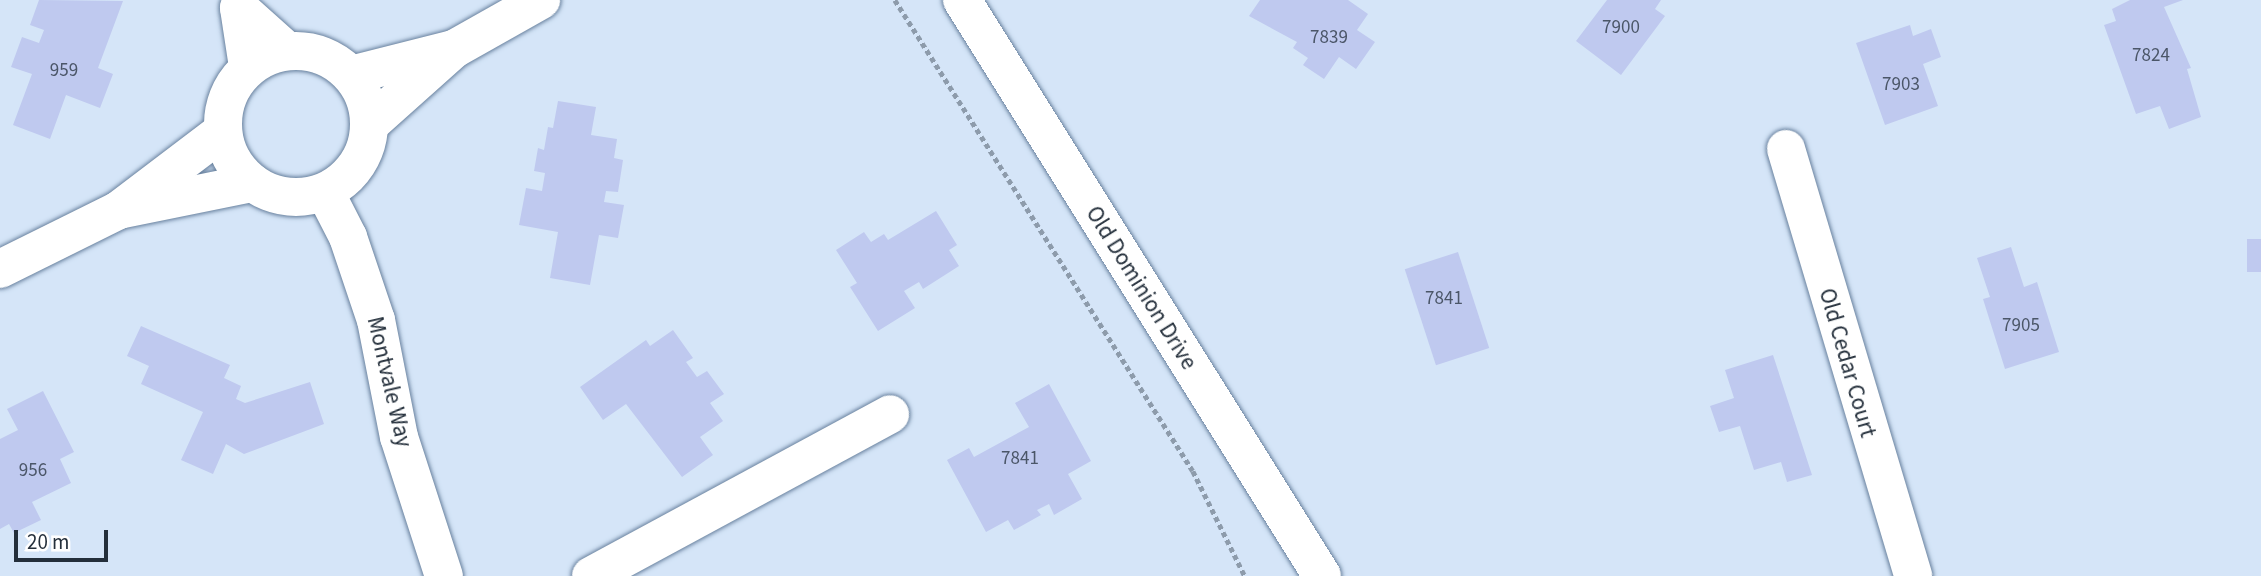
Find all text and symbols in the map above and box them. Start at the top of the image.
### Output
house number: 7900 [1602,17,1640,39]
house number: 7839 [1310,27,1348,49]
house number: 7824 [2132,45,2170,67]
house number: 959 [50,60,78,82]
house number: 7903 [1882,74,1920,96]
street label: Old Dominion Drive [1080,201,1202,375]
street label: Old Cedar Court [1813,285,1881,441]
house number: 7841 [1425,288,1463,310]
street label: Montvale Way [361,314,417,450]
house number: 7905 [2002,315,2040,337]
house number: 7841 [1001,448,1039,470]
house number: 956 [19,460,47,482]
scale bar [18,516,112,560]
text: 20 m [27,527,69,557]

